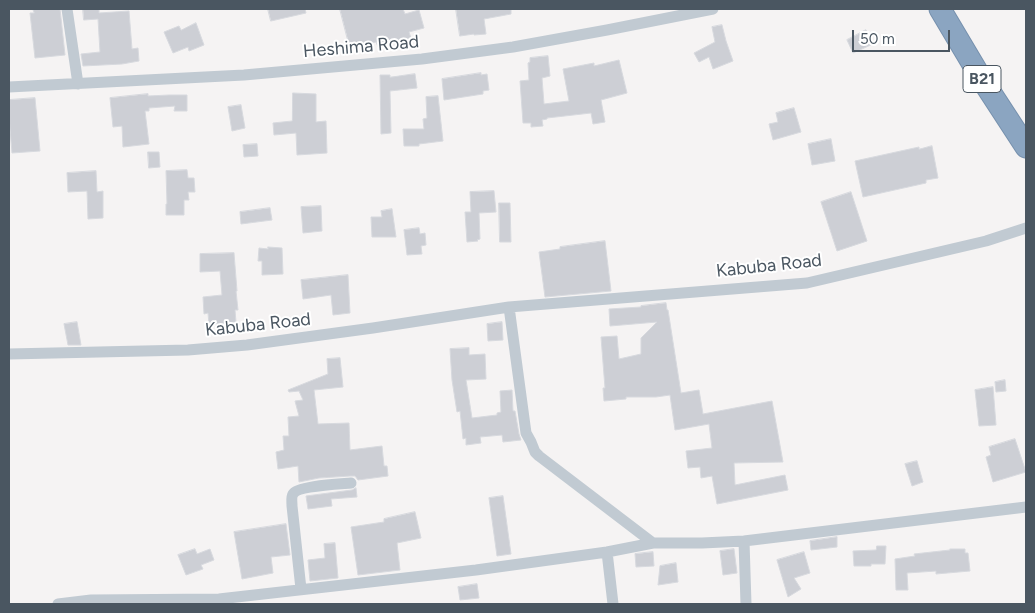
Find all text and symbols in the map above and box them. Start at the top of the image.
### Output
scale bar [855,20,952,52]
text: 50 m [860,30,895,48]
street label: Heshima Road [302,31,420,63]
road number: B21 [963,66,1001,92]
street label: Kabuba Road [715,250,823,282]
street label: Kabuba Road [204,309,312,341]

